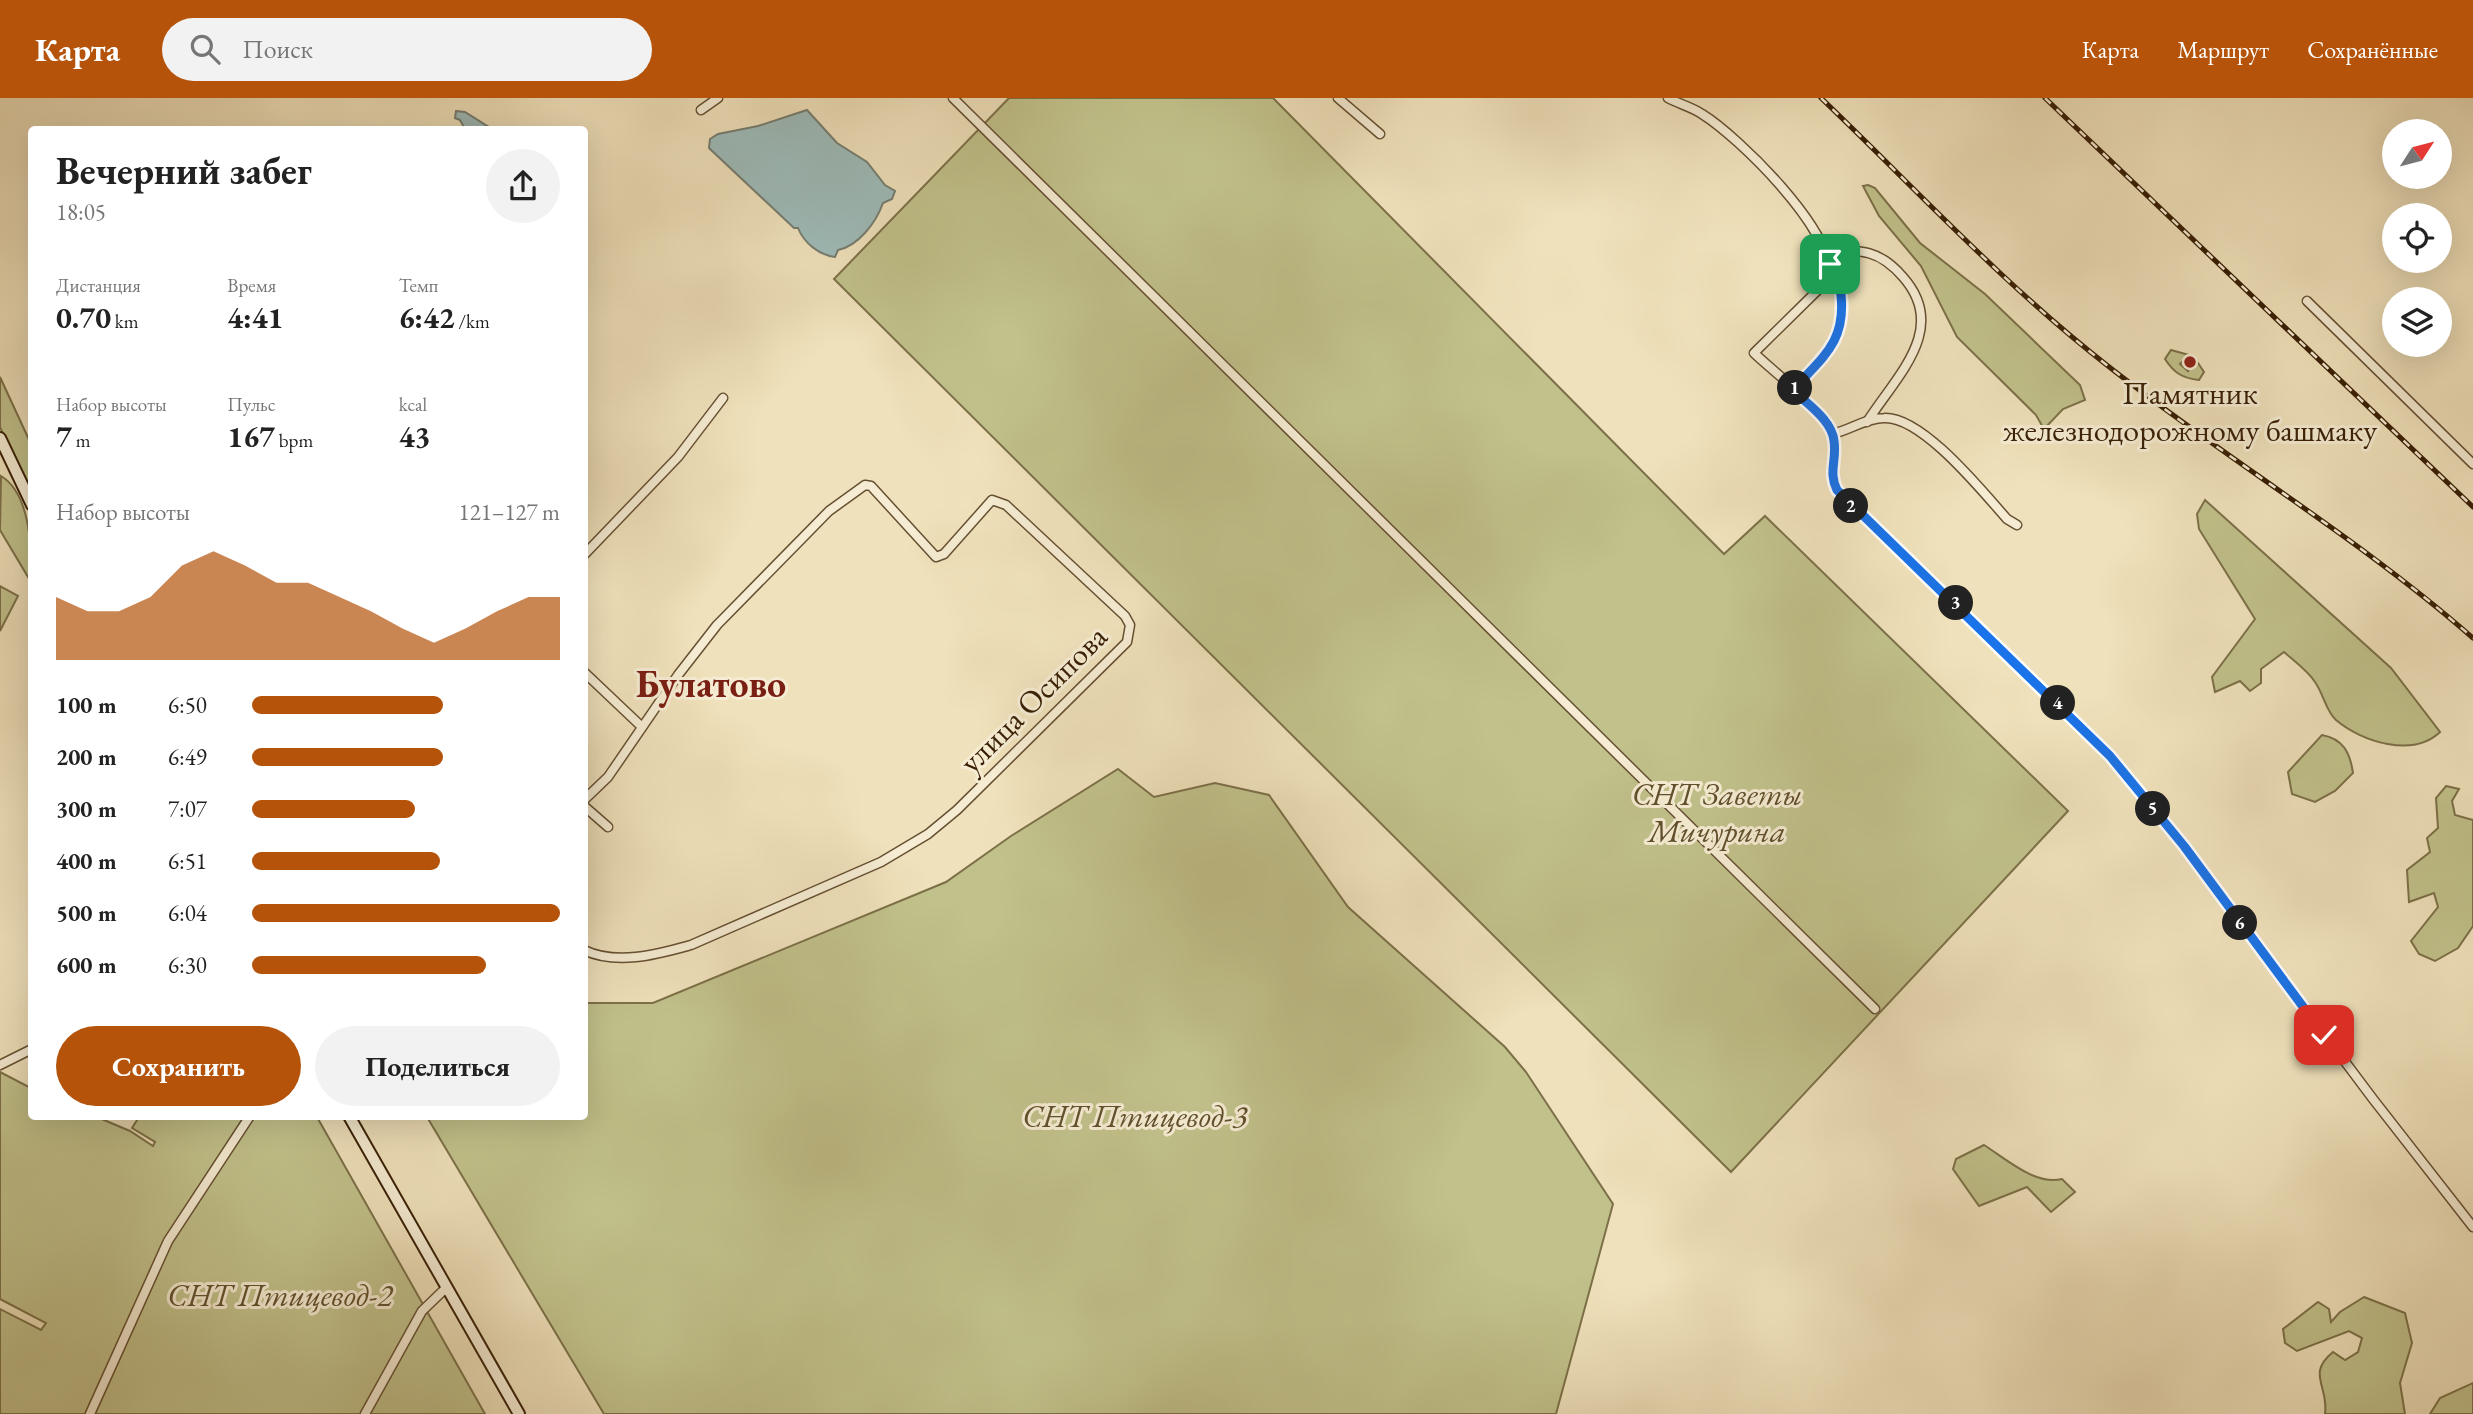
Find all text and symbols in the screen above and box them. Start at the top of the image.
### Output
search box [162,18,652,81]
text: Карта [35,28,120,71]
icon: search [186,30,224,68]
text: Поиск [242,32,313,66]
text: Карта [2082,34,2139,65]
text: Маршрут [2177,34,2269,65]
text: Сохранённые [2307,34,2438,65]
north arrow [2382,119,2452,189]
map controls [2382,119,2452,357]
text: Вечерний забег [56,146,312,195]
button: share [486,149,560,223]
text: 18:05 [56,197,106,227]
button: locate [2382,203,2452,273]
pin [1800,234,1860,294]
icon: arrive [1811,245,1849,283]
text: Дистанция [56,273,141,298]
text: Время [227,273,276,298]
text: Темп [399,273,438,298]
button: layers [2382,287,2452,357]
text: 0.70 [56,298,111,337]
text: 4:41 [227,298,283,337]
text: 6:42 [399,298,455,337]
text: km [111,309,139,334]
text: /km [455,309,490,334]
marker: Памятник железнодорожному башмаку [2182,354,2198,370]
pin: 1 [1778,370,1812,406]
place label: Памятник железнодорожному башмаку [2003,372,2378,451]
text: 1 [1789,375,1800,400]
text: Набор высоты [56,392,167,417]
text: Пульс [227,392,275,417]
text: kcal [399,392,427,417]
text: 7 [56,417,72,456]
text: 167 [227,417,275,456]
text: 43 [399,417,430,456]
text: m [72,428,90,453]
text: bpm [275,428,313,453]
pin: 2 [1834,488,1868,524]
text: 2 [1845,493,1856,518]
text: Набор высоты [56,497,190,527]
text: 121–127 m [459,497,560,527]
pin: 3 [1938,586,1974,620]
text: 3 [1950,590,1961,615]
street label: улица Осипова [950,616,1116,782]
district label: Булатово [636,659,786,708]
pin: 4 [2040,686,2076,720]
text: 100 m [56,690,117,720]
text: 6:50 [168,690,207,720]
text: 4 [2052,690,2063,715]
text: 200 m [56,742,117,772]
text: 6:49 [168,742,207,772]
park label: СНТ Заветы Мичурина [1632,773,1802,852]
pin: 5 [2136,792,2170,826]
text: 300 m [56,794,117,824]
text: 7:07 [168,794,207,824]
text: 5 [2147,796,2158,821]
text: 400 m [56,846,117,876]
text: 6:51 [168,846,207,876]
text: 500 m [56,898,117,928]
text: 6:04 [168,898,207,928]
pin: 6 [2222,906,2258,940]
text: 6 [2234,910,2245,935]
text: 600 m [56,950,117,980]
text: 6:30 [168,950,207,980]
pin [2294,1005,2354,1065]
icon: check [2305,1016,2343,1054]
button: Сохранить [56,1026,301,1106]
button: Поделиться [315,1026,560,1106]
park label: СНТ Птицевод-3 [1022,1095,1248,1137]
park label: СНТ Птицевод-2 [167,1274,394,1316]

